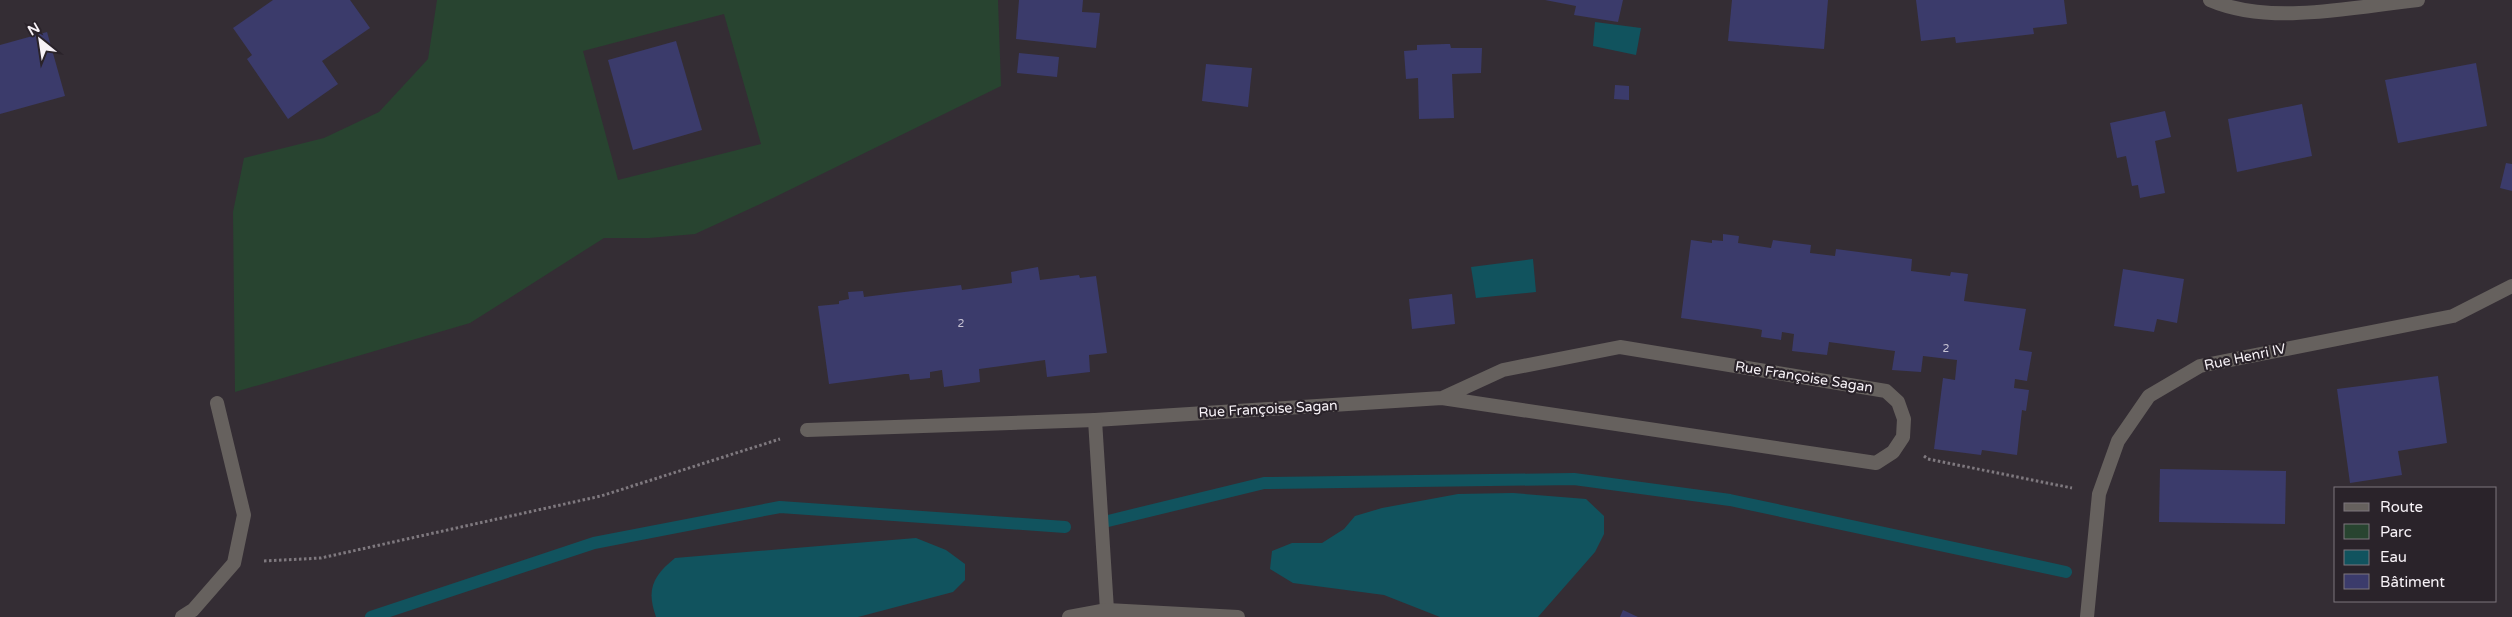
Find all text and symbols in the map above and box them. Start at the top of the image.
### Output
north arrow [15,15,65,65]
text: N [25,19,43,39]
house number: 2 [958,317,965,330]
street label: Rue Henri IV [2203,340,2288,374]
house number: 2 [1943,342,1950,355]
street label: Rue Françoise Sagan [1734,358,1874,396]
street label: Rue Françoise Sagan [1198,397,1338,421]
legend [2334,487,2497,602]
text: Route [2380,498,2423,516]
text: Parc [2380,523,2412,541]
text: Eau [2380,548,2407,566]
text: Bâtiment [2380,573,2445,591]

